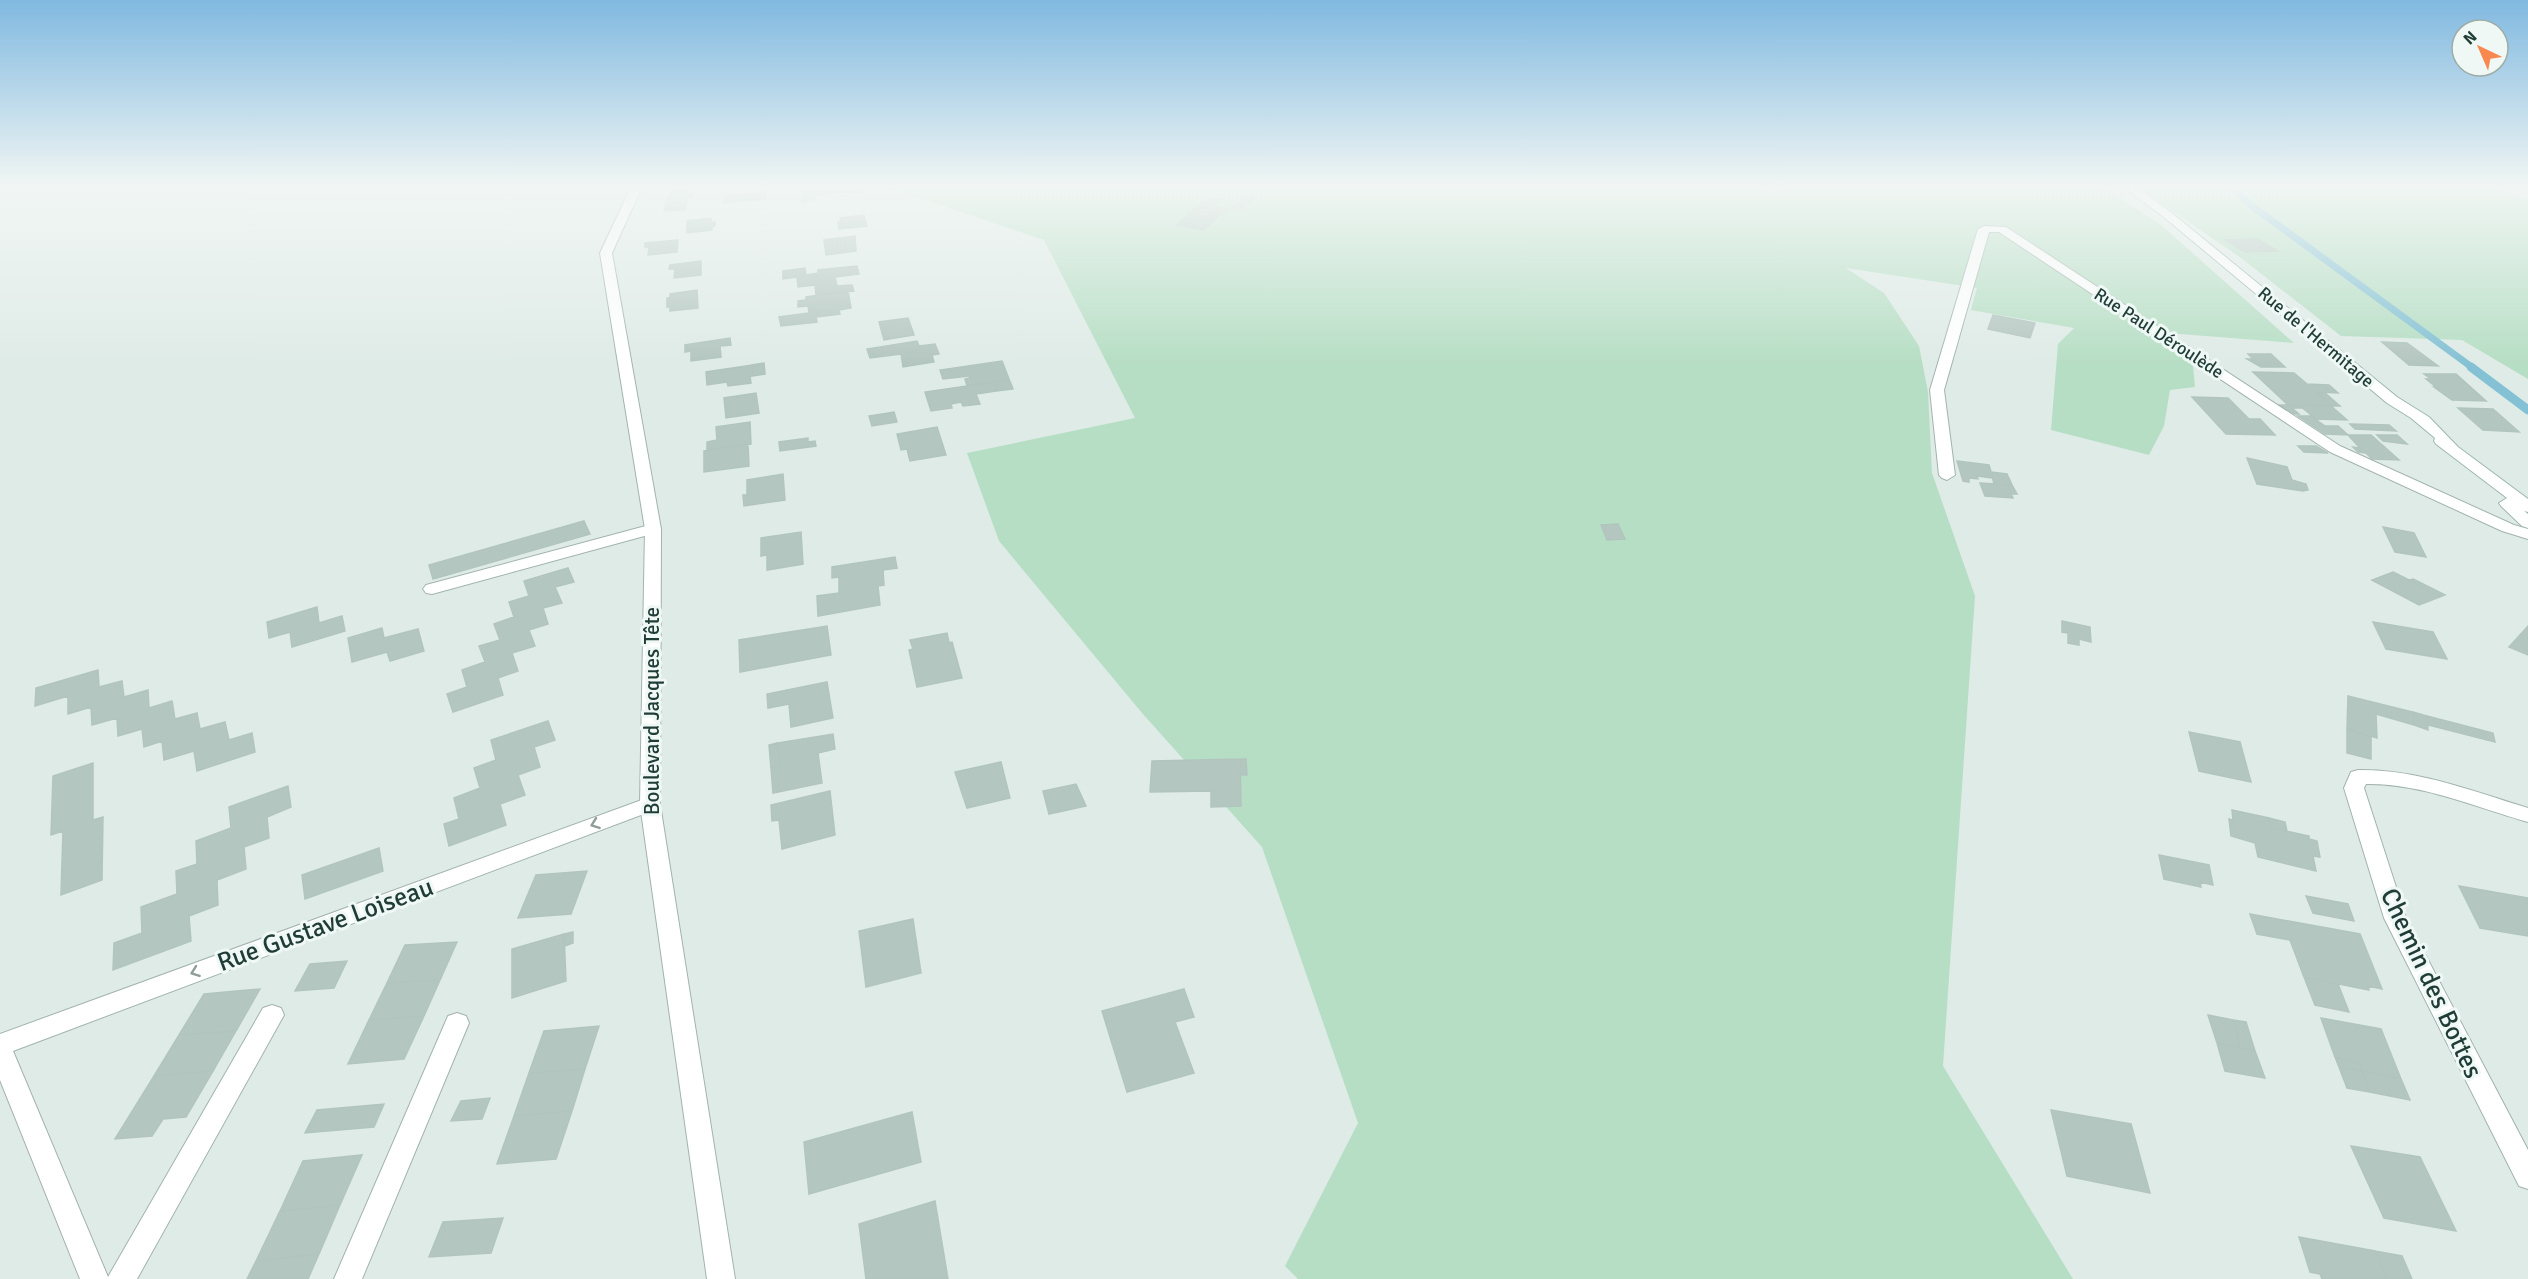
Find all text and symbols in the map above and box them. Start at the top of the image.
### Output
north arrow [2450,18,2510,78]
text: N [2459,27,2481,49]
street label: Rue de l'Hermitage [2253,282,2379,392]
street label: Rue Paul Déroulède [2090,283,2228,383]
street label: Boulevard Jacques Tête [639,607,665,815]
one-way arrow [590,817,601,829]
street label: Rue Gustave Loiseau [213,871,438,979]
street label: Chemin des Bottes [2373,883,2489,1083]
one-way arrow [190,965,201,977]

